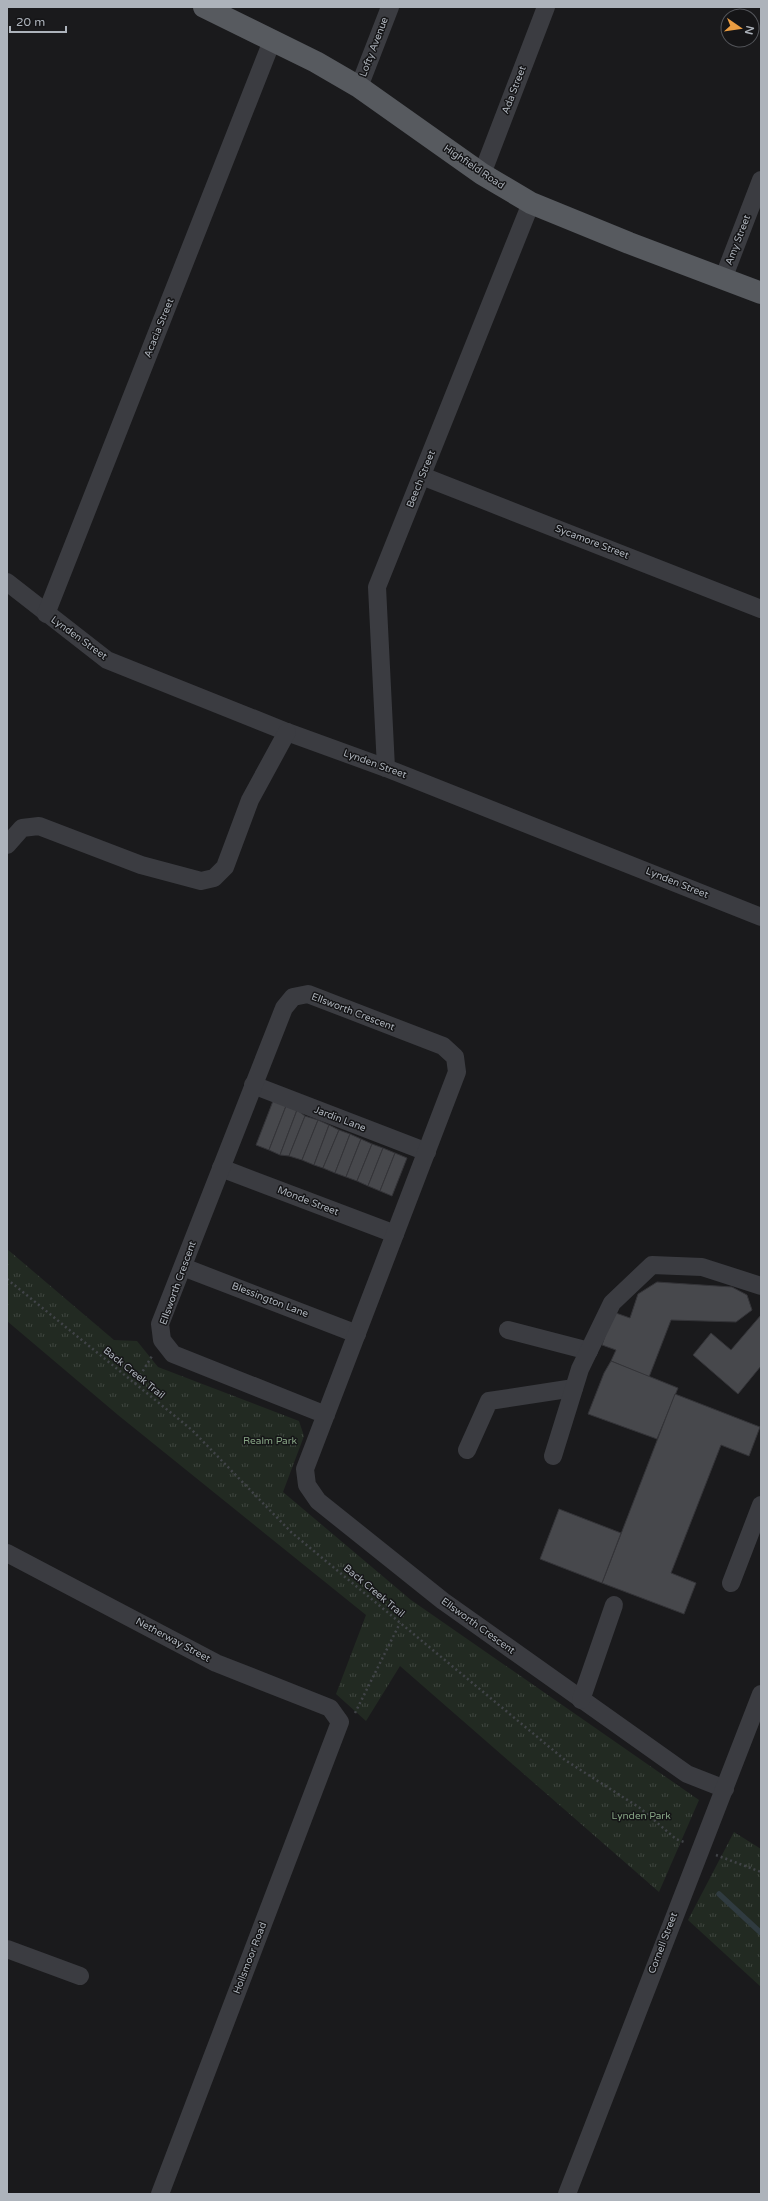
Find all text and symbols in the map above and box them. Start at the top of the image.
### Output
scale bar [10,8,66,34]
north arrow [720,8,760,48]
text: 20 m [16,15,45,29]
street label: Lofty Avenue [357,15,391,79]
text: N [742,24,757,36]
street label: Ada Street [499,64,529,116]
street label: Highfield Road [441,142,507,192]
street label: Amy Street [723,213,753,267]
street label: Acacia Street [142,296,176,359]
street label: Beech Street [404,448,438,509]
street label: Sycamore Street [553,522,631,562]
street label: Lynden Street [49,614,110,662]
street label: Lynden Street [342,747,408,781]
street label: Lynden Street [644,865,710,901]
street label: Ellsworth Crescent [310,991,396,1033]
street label: Jardin Lane [312,1104,368,1135]
street label: Monde Street [276,1184,341,1218]
street label: Ellsworth Crescent [157,1239,199,1326]
street label: Blessington Lane [230,1280,310,1320]
street label: Back Creek Trail [101,1344,167,1402]
park label: Realm Park [243,1435,298,1447]
street label: Back Creek Trail [341,1562,407,1620]
street label: Ellsworth Crescent [439,1595,517,1657]
street label: Netherway Street [134,1615,213,1665]
park label: Lynden Park [611,1810,671,1822]
street label: Cornell Street [646,1911,680,1975]
street label: Hollsmoor Road [231,1920,269,1996]

